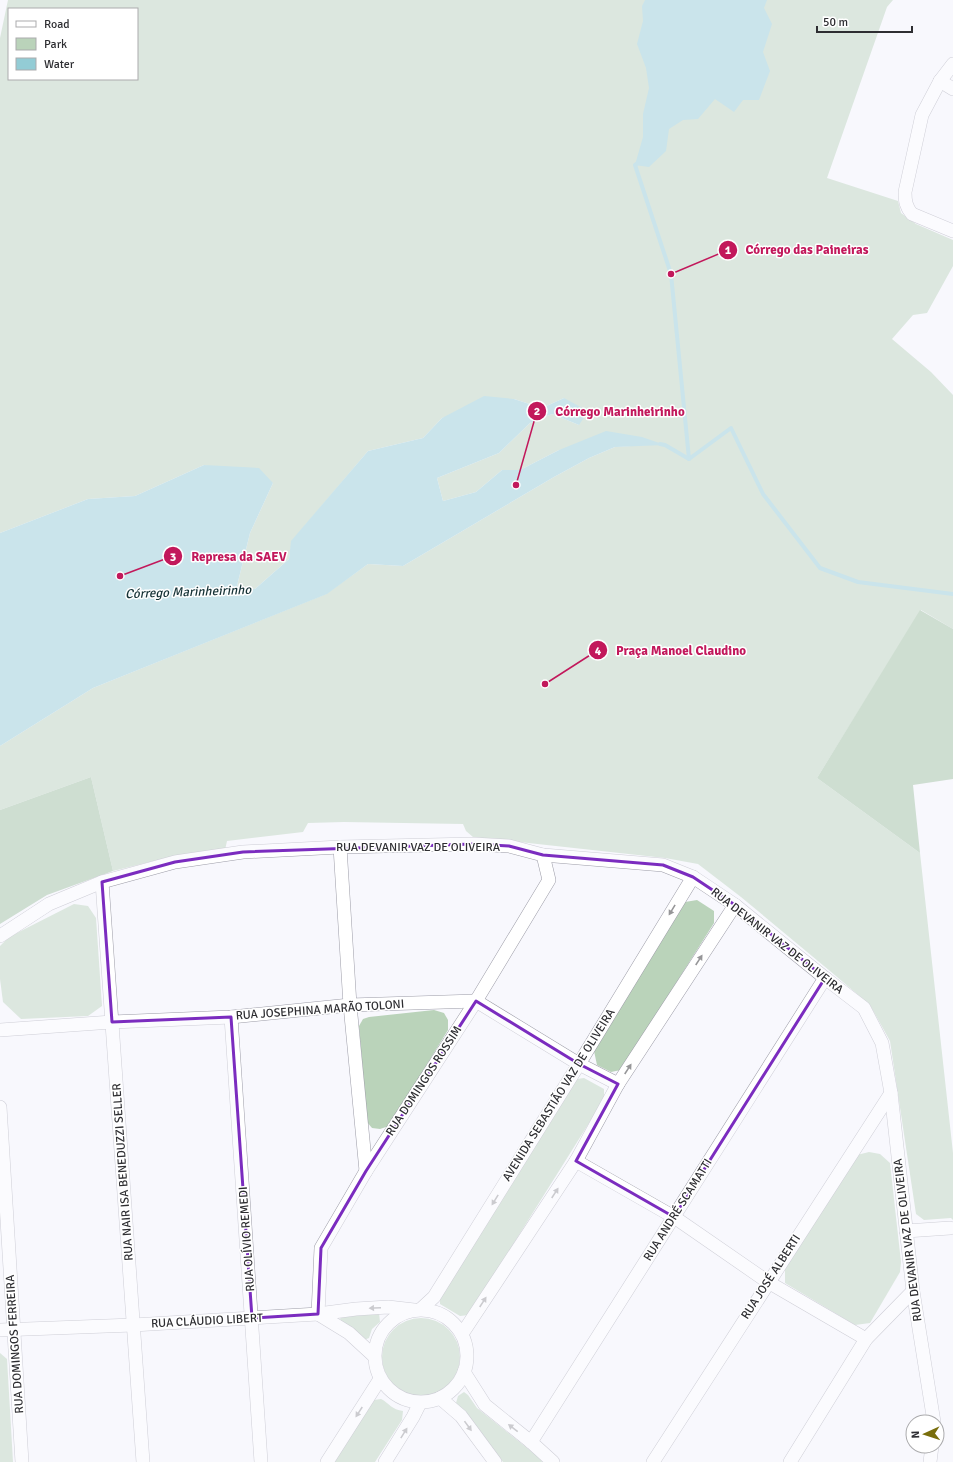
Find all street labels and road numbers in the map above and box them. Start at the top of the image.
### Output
street label: RUA DEVANIR VAZ DE OLIVEIRA [336,840,501,855]
street label: RUA DEVANIR VAZ DE OLIVEIRA [708,885,847,998]
street label: RUA JOSEPHINA MARÃO TOLONI [235,997,405,1023]
street label: AVENIDA SEBASTIÃO VAZ DE OLIVEIRA [499,1005,619,1184]
street label: RUA DOMINGOS ROSSIM [383,1023,465,1139]
street label: RUA NAIR ISA BENEDUZZI SELLER [109,1083,137,1261]
street label: RUA ANDRÉ SCAMATTI [640,1156,716,1264]
street label: RUA DEVANIR VAZ DE OLIVEIRA [890,1157,925,1322]
street label: RUA OLÍVIO REMEDI [236,1186,258,1292]
street label: RUA JOSÉ ALBERTI [738,1232,804,1322]
street label: RUA DOMINGOS FERREIRA [3,1273,27,1414]
street label: RUA CLÁUDIO LIBERT [151,1311,263,1331]

